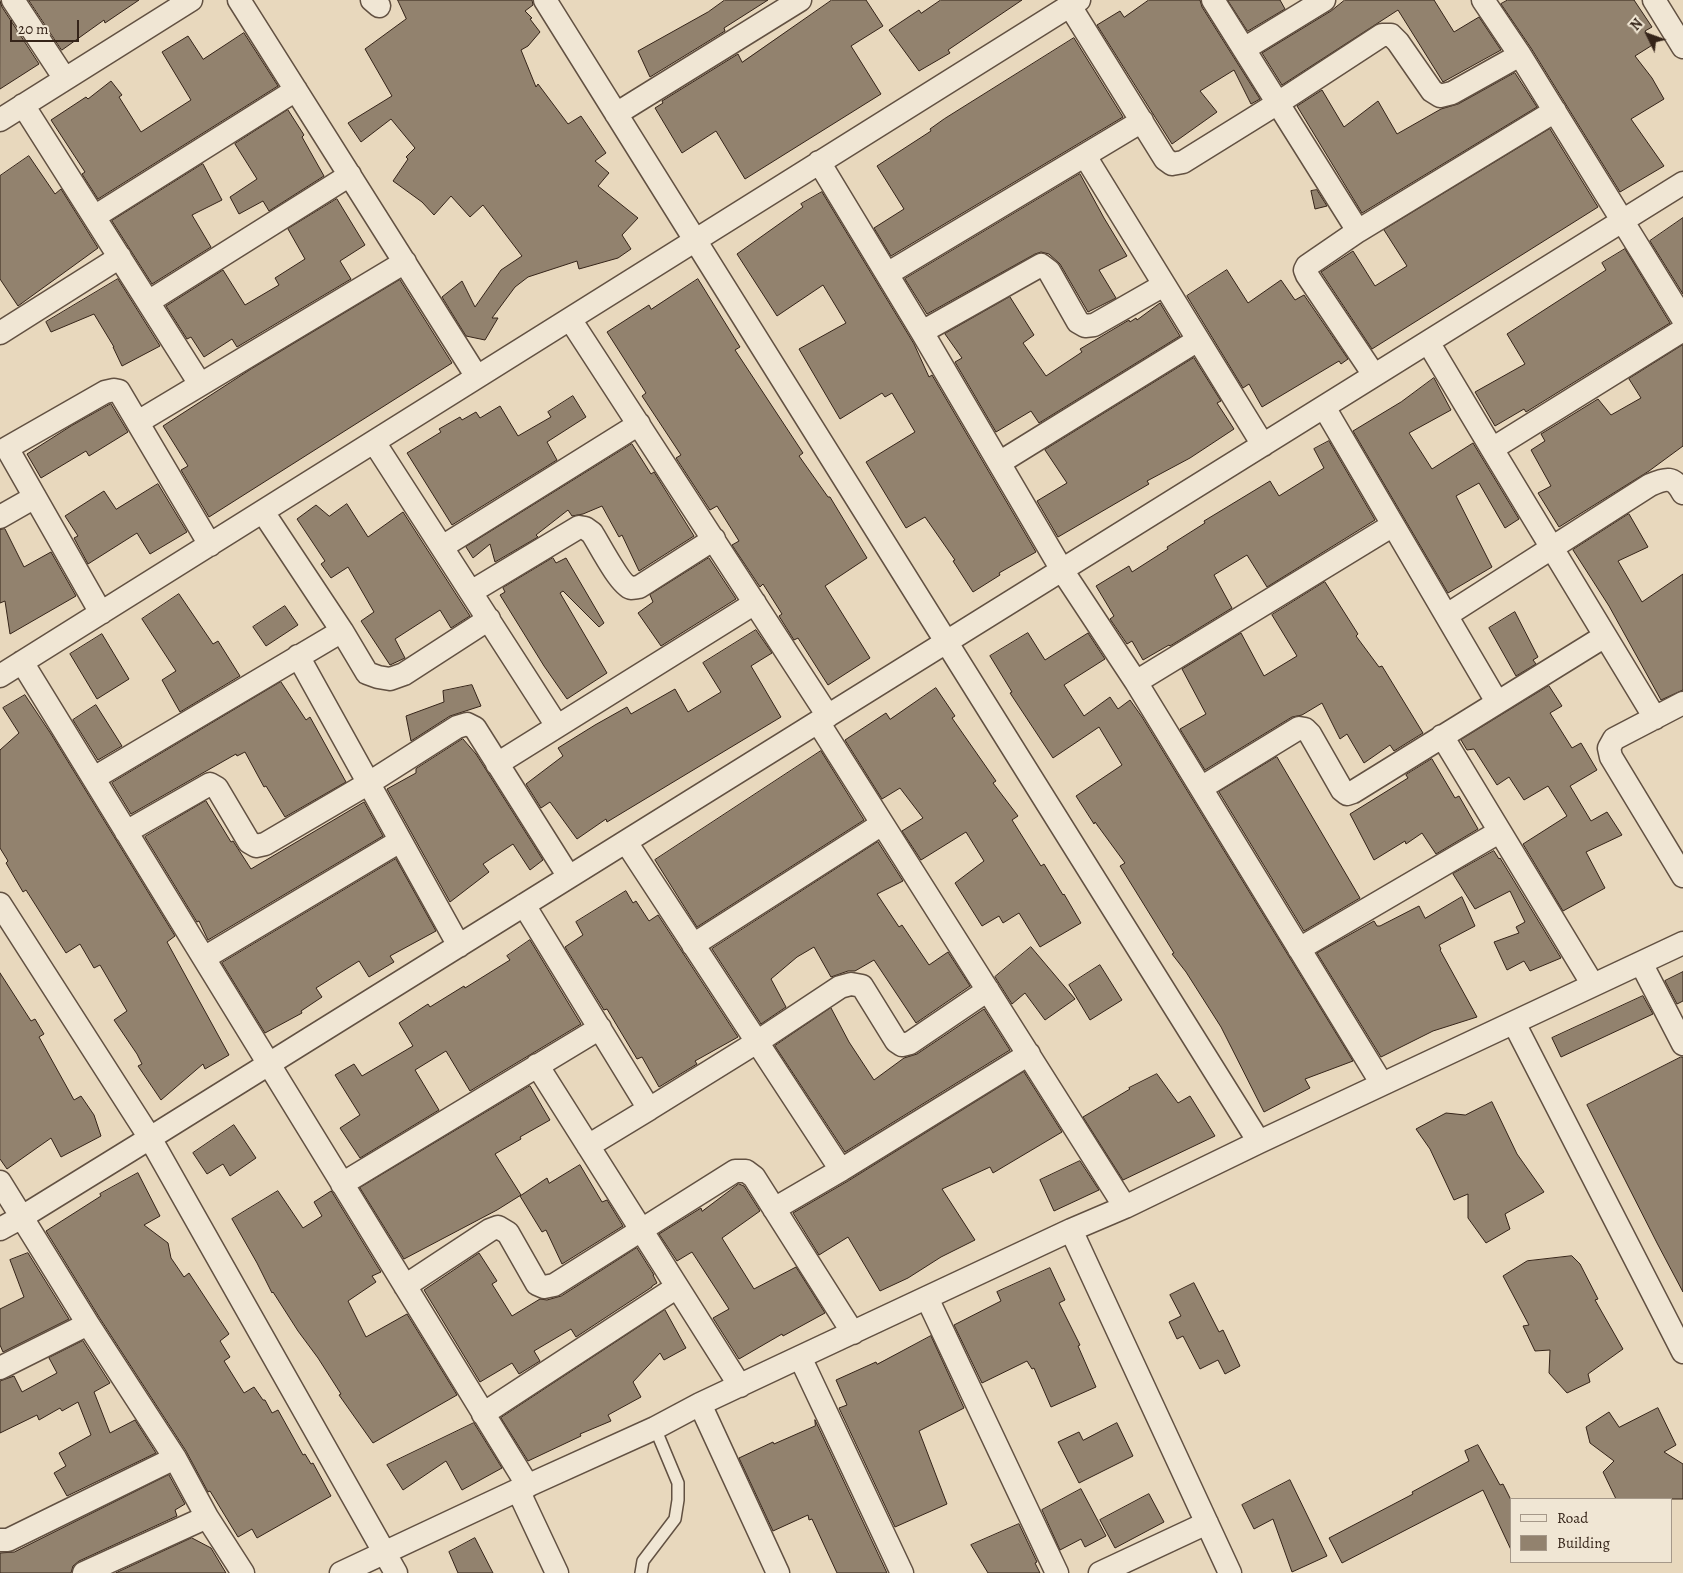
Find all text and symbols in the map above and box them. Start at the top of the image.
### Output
scale bar [12,10,81,42]
north arrow [1623,10,1673,60]
text: N [1626,14,1647,35]
text: 20 m [18,19,49,39]
legend [1510,1498,1673,1563]
text: Road [1557,1508,1588,1528]
text: Building [1557,1533,1610,1553]

